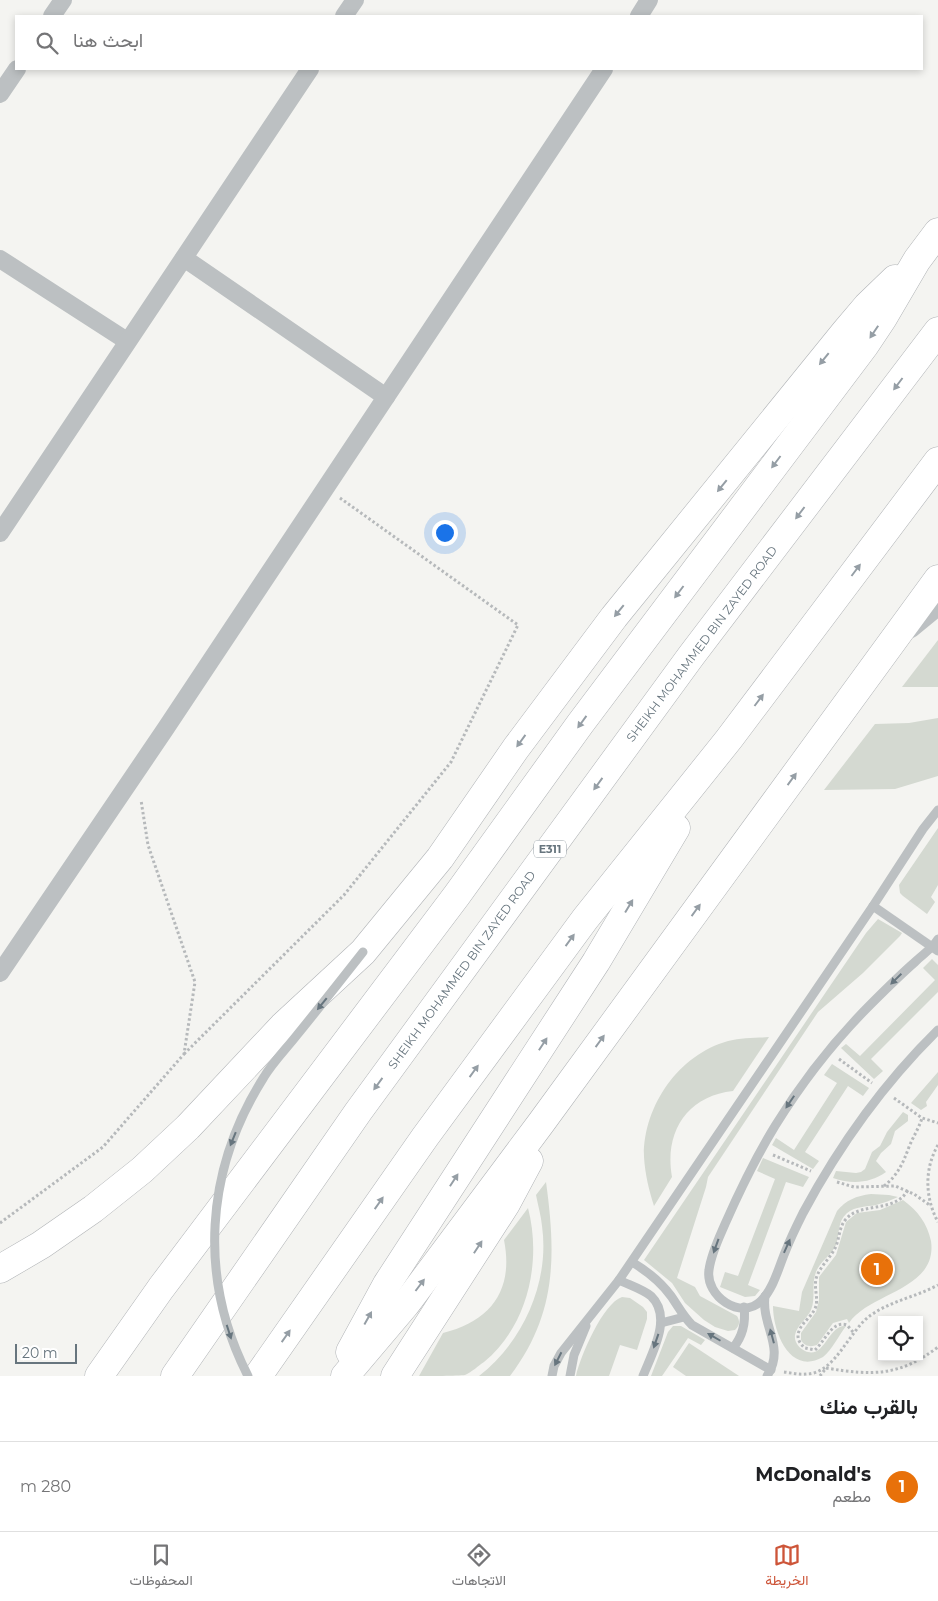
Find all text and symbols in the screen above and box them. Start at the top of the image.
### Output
search box [15,15,923,70]
icon: search [33,29,61,57]
text: ابحث هنا [73,29,143,52]
one-way arrow [869,325,879,339]
one-way arrow [818,352,829,365]
one-way arrow [893,377,903,391]
one-way arrow [771,455,781,469]
one-way arrow [716,479,727,492]
one-way arrow [794,506,805,519]
your location [432,520,458,546]
street label: SHEIKH MOHAMMED BIN ZAYED ROAD [623,543,780,745]
one-way arrow [851,563,861,577]
one-way arrow [674,585,684,599]
one-way arrow [613,605,624,618]
one-way arrow [753,694,764,707]
one-way arrow [577,715,587,729]
one-way arrow [516,734,526,748]
one-way arrow [787,772,797,786]
one-way arrow [593,777,603,791]
road number: E311 [534,841,566,858]
street label: SHEIKH MOHAMMED BIN ZAYED ROAD [385,868,539,1072]
one-way arrow [625,900,634,913]
one-way arrow [691,903,701,917]
one-way arrow [565,933,575,947]
one-way arrow [890,973,902,985]
one-way arrow [316,997,327,1010]
one-way arrow [595,1035,606,1048]
one-way arrow [538,1037,547,1051]
one-way arrow [469,1064,479,1078]
one-way arrow [373,1078,383,1091]
one-way arrow [785,1096,795,1109]
one-way arrow [228,1132,236,1146]
one-way arrow [449,1174,459,1187]
one-way arrow [374,1196,384,1210]
one-way arrow [712,1239,719,1254]
one-way arrow [784,1239,792,1253]
one-way arrow [473,1240,483,1253]
pin: 1 [861,1250,893,1288]
one-way arrow [415,1279,426,1292]
one-way arrow [364,1312,373,1325]
map controls [878,1316,923,1361]
button: locate [878,1316,923,1361]
one-way arrow [226,1325,234,1340]
one-way arrow [281,1329,291,1343]
one-way arrow [768,1329,776,1344]
one-way arrow [707,1333,720,1342]
one-way arrow [652,1334,660,1349]
scale bar [15,1341,78,1364]
text: 20 m [22,1344,58,1362]
one-way arrow [554,1351,562,1366]
text: بالقرب منك [820,1394,918,1419]
text: McDonald's [755,1463,871,1486]
text: 280 m [20,1477,71,1496]
text: 1 [899,1477,905,1496]
text: مطعم [832,1487,871,1506]
tab: المحفوظات [130,1541,193,1593]
tab: الاتجاهات [452,1541,506,1593]
tab: الخريطة [765,1541,808,1593]

